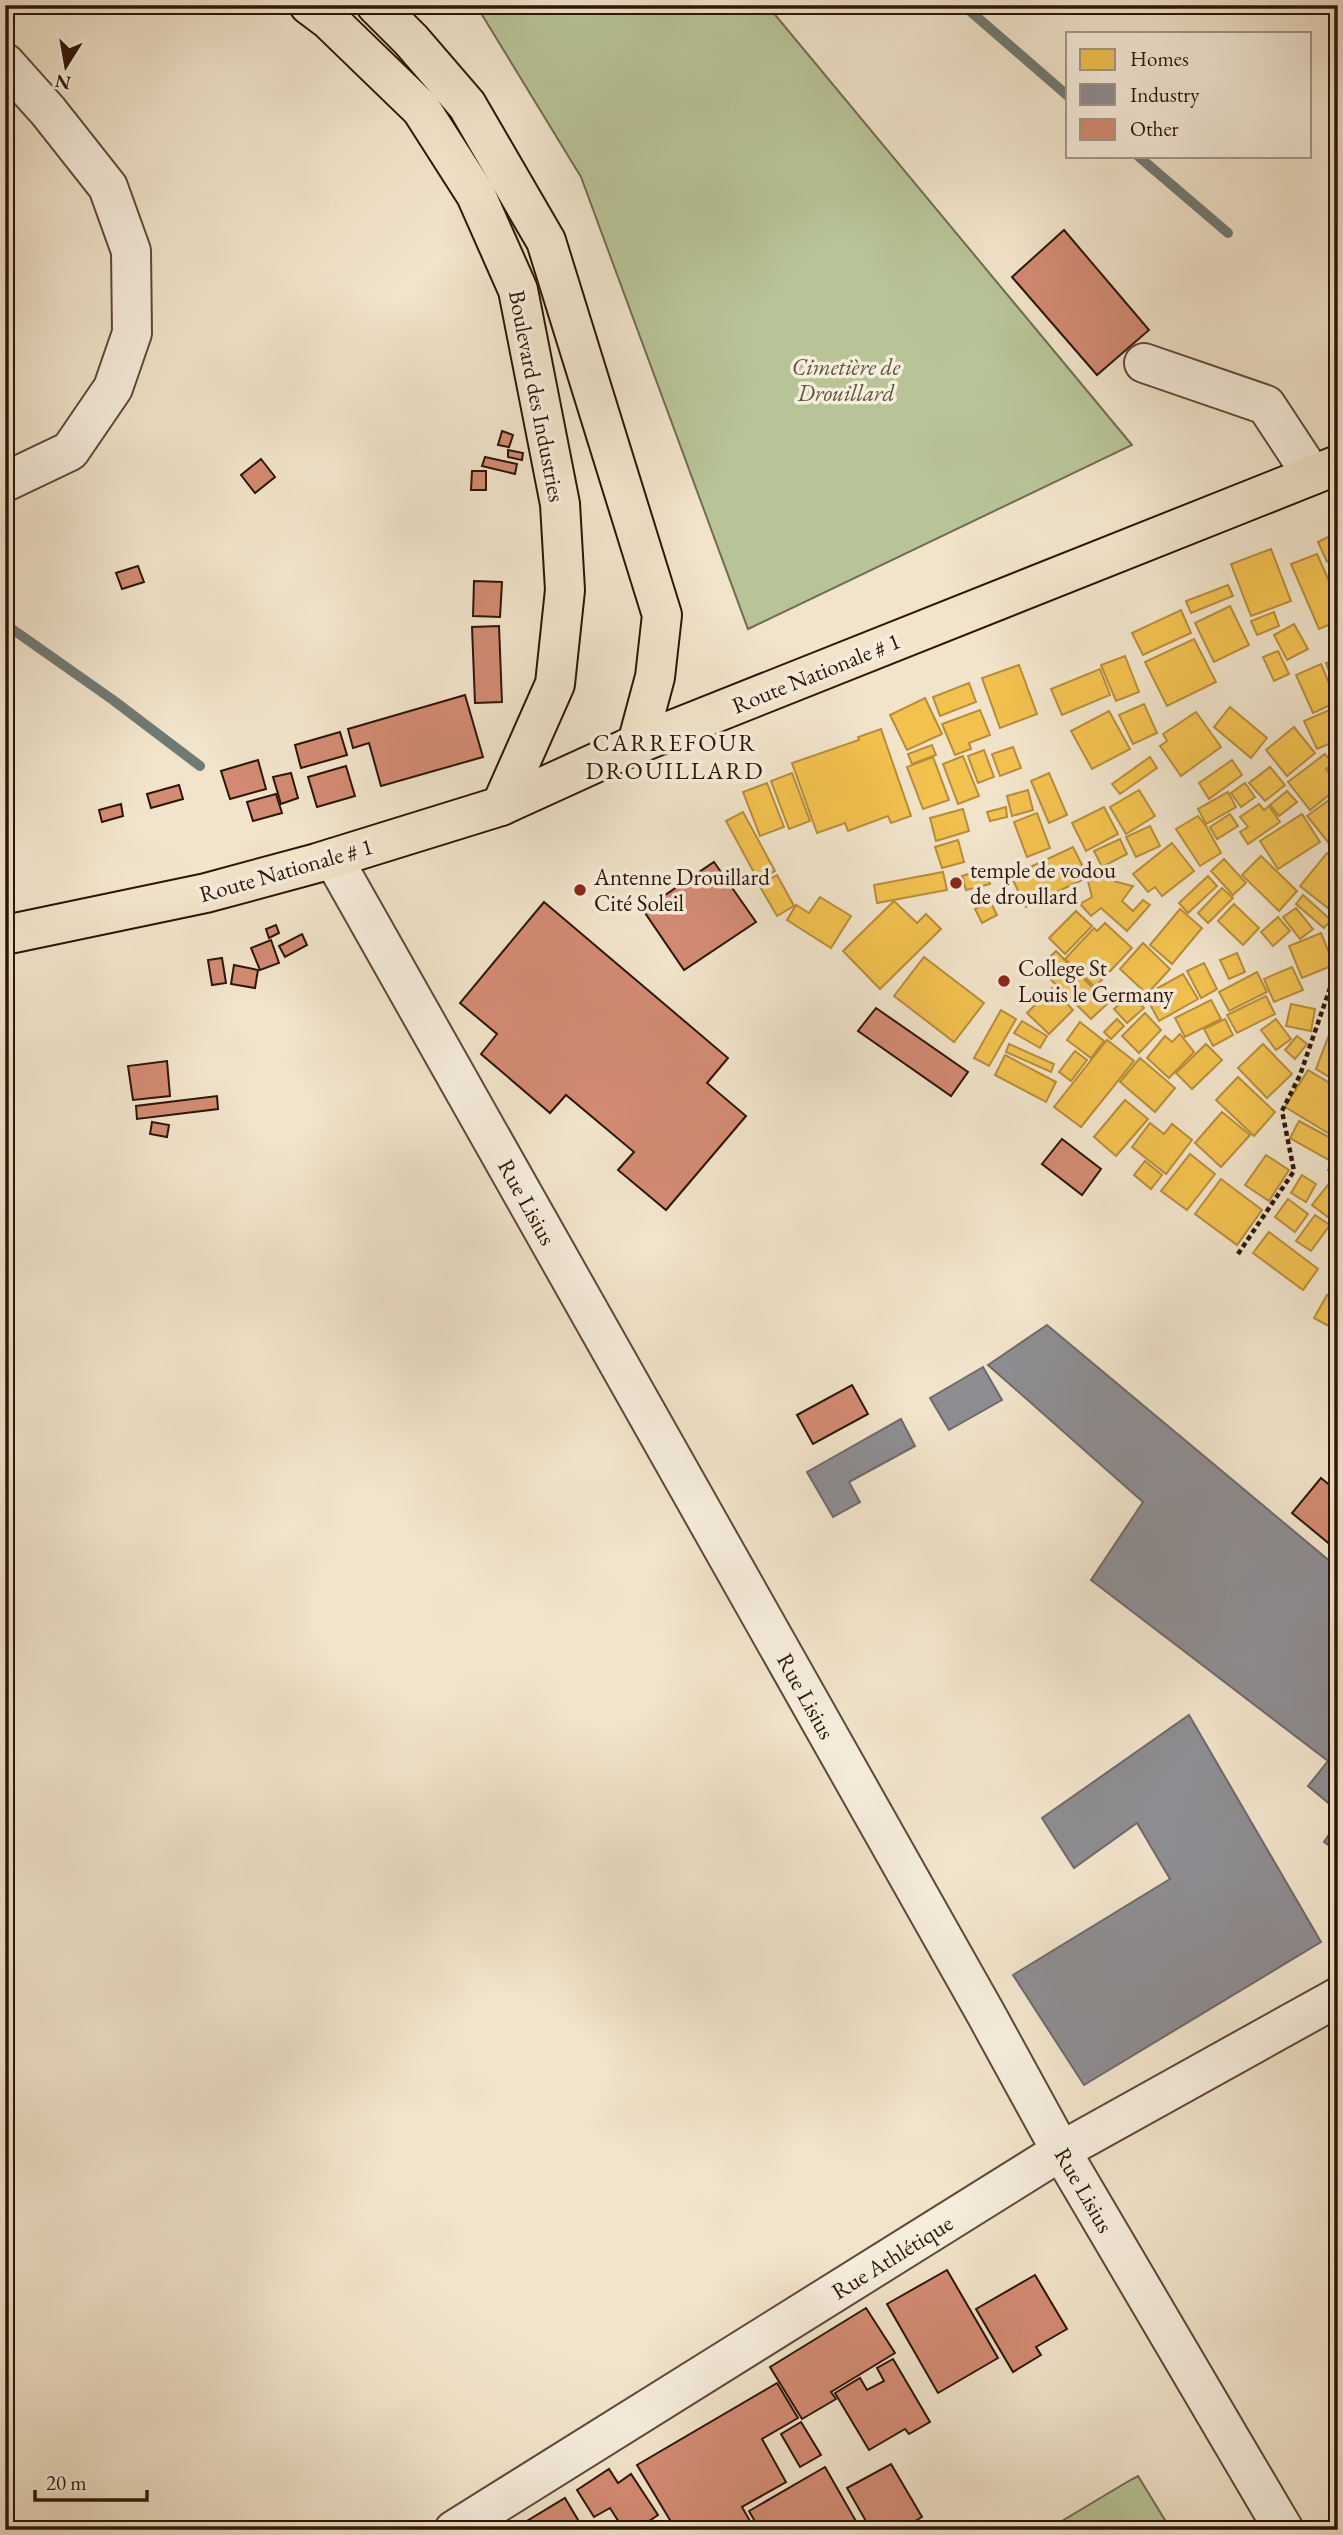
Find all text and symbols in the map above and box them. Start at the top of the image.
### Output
north arrow [32,32,102,102]
legend [1066,32,1312,158]
text: Homes [1130,45,1189,72]
text: N [52,68,73,96]
text: Industry [1130,81,1200,108]
text: Other [1130,115,1179,142]
street label: Boulevard des Industries [502,288,572,504]
park label: Cimetière de Drouillard [792,352,901,408]
street label: Route Nationale # 1 [727,626,905,720]
district label: CARREFOUR DROUILLARD [585,727,765,786]
street label: Route Nationale # 1 [196,831,376,909]
place label: temple de vodou de droullard [970,855,1116,911]
place label: Antenne Drouillard Cité Soleil [593,862,770,918]
marker: temple de vodou de droullard [948,875,964,891]
marker: Antenne Drouillard Cité Soleil [572,882,588,898]
place label: College St Louis le Germany [1018,953,1174,1009]
marker: College St Louis le Germany [996,973,1012,989]
street label: Rue Lisius [491,1154,563,1250]
street label: Rue Lisius [770,1648,842,1744]
street label: Rue Lisius [1048,2142,1120,2238]
street label: Rue Athlétique [826,2208,958,2306]
scale bar [35,2458,147,2502]
text: 20 m [46,2469,87,2496]

